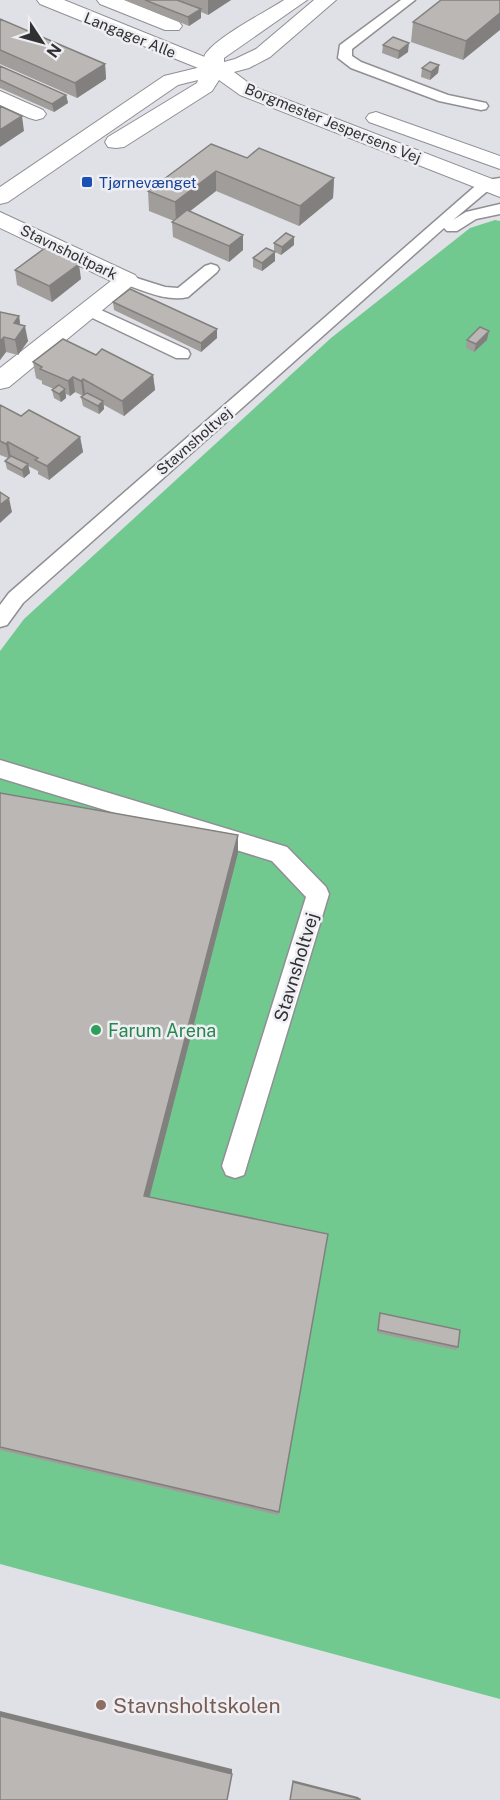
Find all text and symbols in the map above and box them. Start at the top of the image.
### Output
street label: Langager Alle [82,9,178,61]
north arrow [12,12,72,72]
text: N [42,40,65,61]
street label: Borgmester Jespersens Vej [242,80,424,166]
place label: Tjørnevænget [99,174,197,191]
marker: Tjørnevænget [80,175,94,189]
street label: Stavnsholtpark [18,221,120,283]
street label: Stavnsholtvej [153,404,235,478]
street label: Stavnsholtvej [269,910,323,1024]
place label: Farum Arena [108,1020,216,1041]
marker: Farum Arena [89,1023,103,1037]
place label: Stavnsholtskolen [113,1693,281,1718]
marker: Stavnsholtskolen [94,1698,108,1712]

